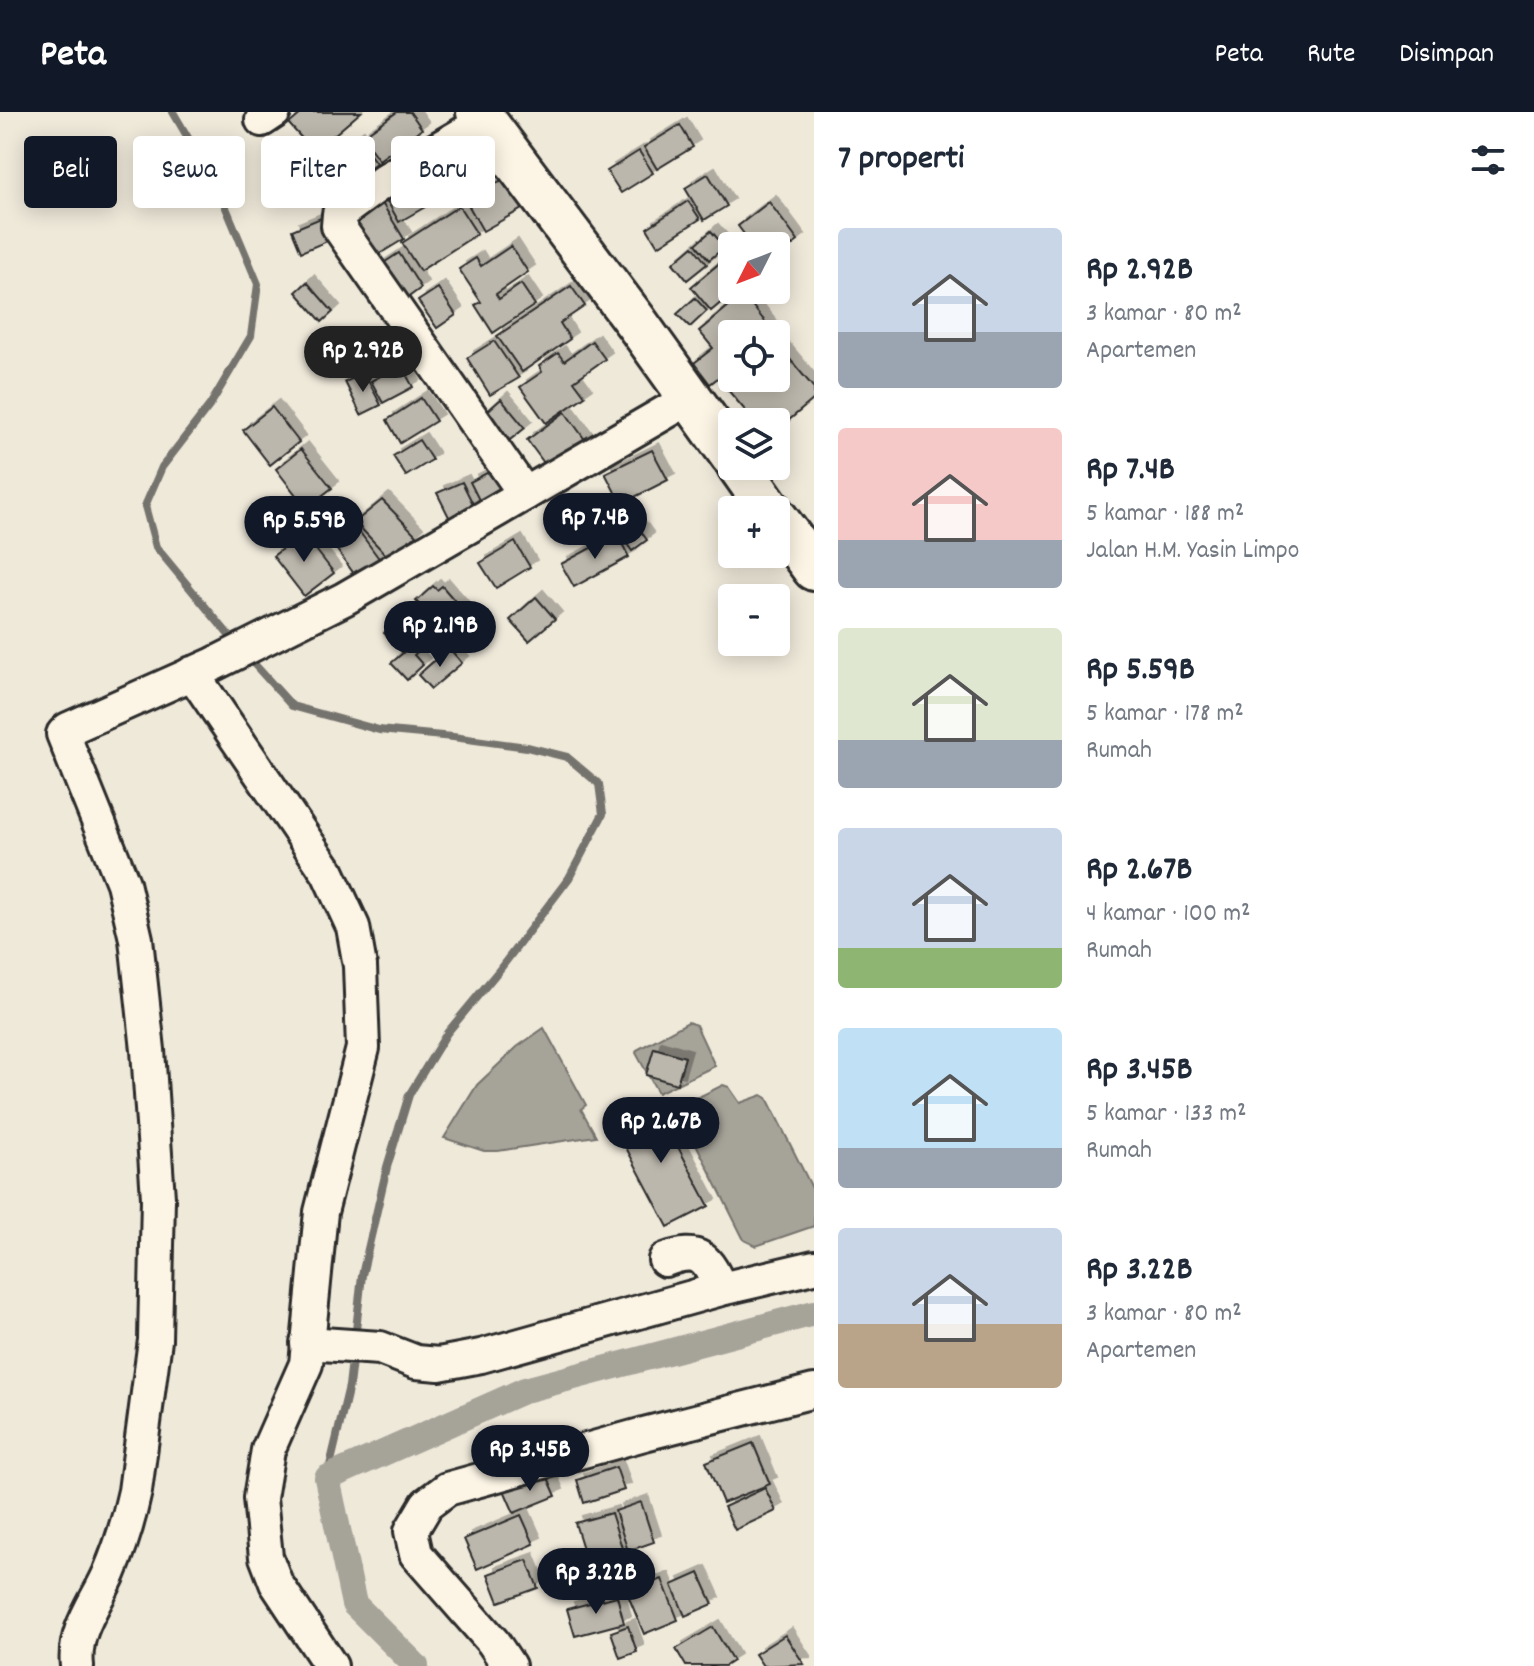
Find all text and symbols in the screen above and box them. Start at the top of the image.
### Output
text: Peta [40,29,106,84]
text: Peta [1214,36,1263,76]
text: Rute [1307,36,1355,76]
text: Disimpan [1399,36,1494,76]
chip: Beli [24,136,117,208]
chip: Sewa [133,136,245,208]
chip: Filter [261,136,375,208]
chip: Baru [391,136,495,208]
text: 7 properti [838,136,964,185]
icon: filters [1466,138,1510,182]
north arrow [718,232,790,304]
map controls [718,232,790,656]
text: Rp 2.92B [1086,247,1193,296]
icon: home [902,260,998,356]
text: 3 kamar · 80 m² [1086,296,1242,333]
button: locate [718,320,790,392]
pin: Rp 2.92B [280,326,446,394]
text: Rp 2.92B [322,333,404,370]
text: Apartemen [1086,333,1196,370]
button: layers [718,408,790,480]
text: Rp 7.4B [1086,447,1175,496]
icon: home [902,460,998,556]
pin: Rp 7.4B [521,493,669,561]
pin: Rp 5.59B [221,496,387,564]
button: + [718,496,790,568]
text: 5 kamar · 188 m² [1086,496,1244,533]
text: Rp 7.4B [561,500,629,537]
text: Rp 5.59B [262,503,346,540]
text: Jalan H.M. Yasin Limpo [1086,533,1299,570]
button: − [718,584,790,656]
pin: Rp 2.19B [357,601,523,669]
text: Rp 2.19B [402,608,478,645]
text: Rp 5.59B [1086,647,1195,696]
icon: home [902,660,998,756]
text: 5 kamar · 178 m² [1086,696,1244,733]
text: Rumah [1086,733,1152,770]
text: Rp 2.67B [1086,847,1192,896]
icon: home [902,860,998,956]
text: 4 kamar · 100 m² [1086,896,1250,933]
text: Rumah [1086,933,1152,970]
text: Rp 3.45B [1086,1047,1193,1096]
icon: home [902,1060,998,1156]
text: 5 kamar · 133 m² [1086,1096,1246,1133]
pin: Rp 2.67B [578,1097,744,1165]
text: Rp 2.67B [620,1104,702,1141]
text: Rumah [1086,1133,1152,1170]
text: Rp 3.22B [1086,1247,1193,1296]
icon: home [902,1260,998,1356]
text: 3 kamar · 80 m² [1086,1296,1242,1333]
text: Apartemen [1086,1333,1196,1370]
pin: Rp 3.45B [447,1425,613,1493]
text: Rp 3.45B [489,1432,571,1469]
pin: Rp 3.22B [513,1548,679,1616]
text: Rp 3.22B [555,1555,637,1592]

